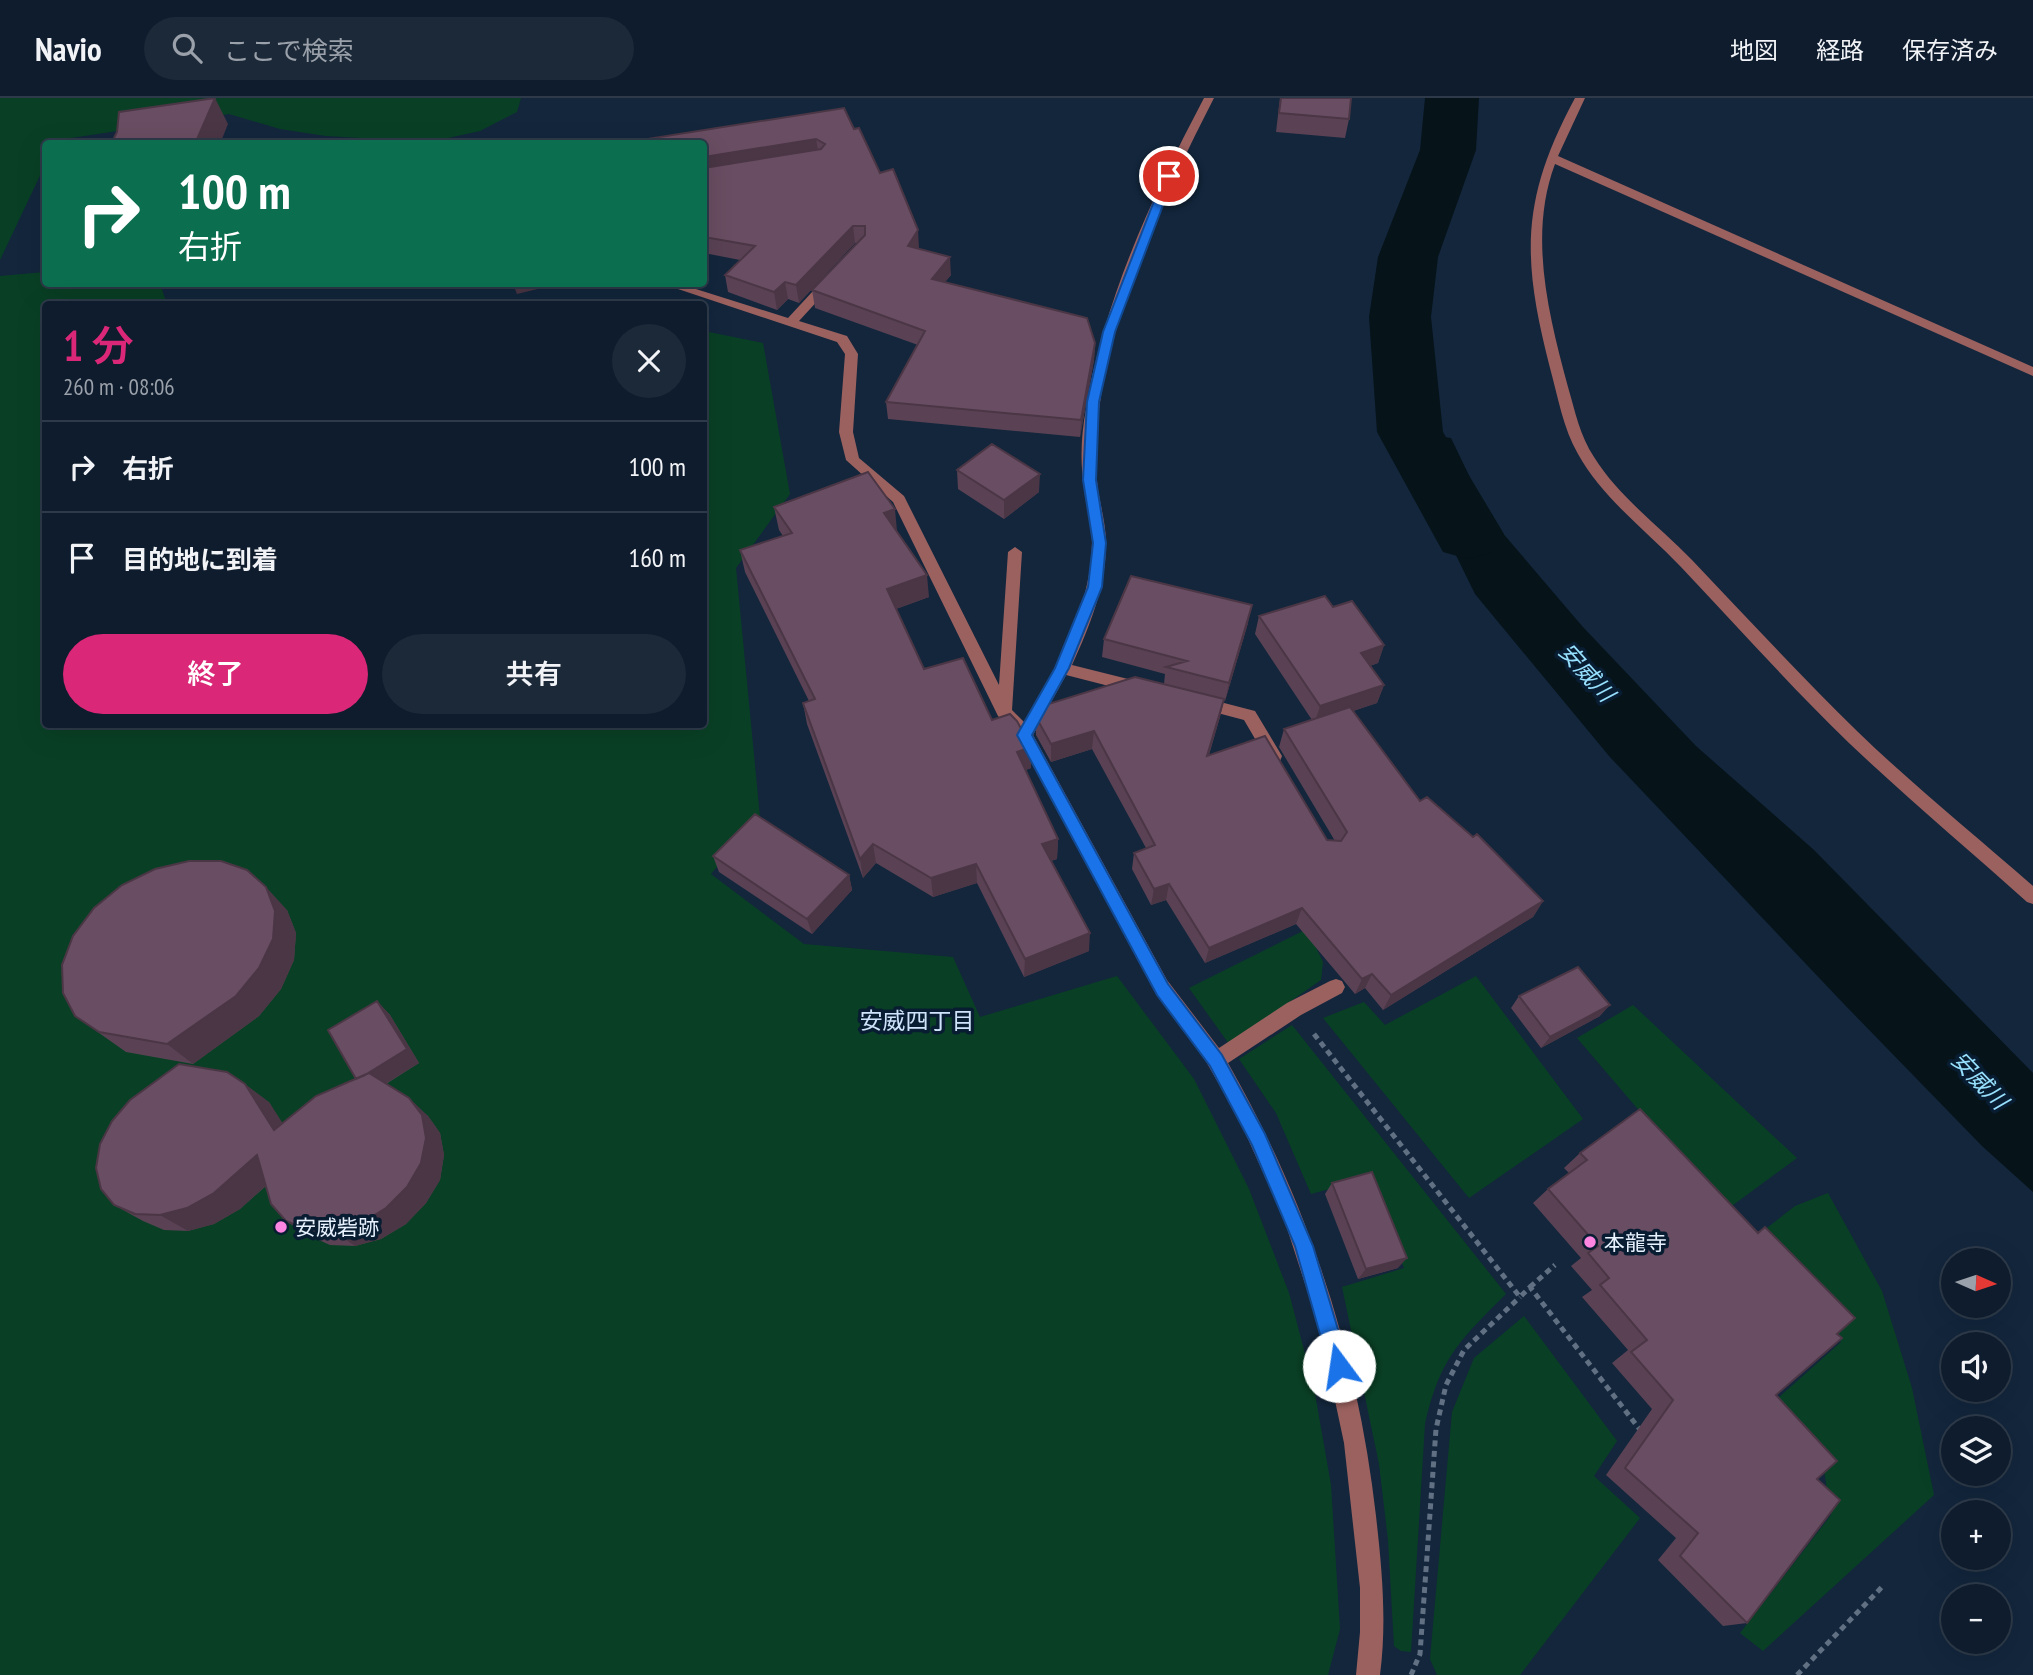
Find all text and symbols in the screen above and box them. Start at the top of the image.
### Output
search box [144,17,634,80]
text: Navio [35,27,102,70]
icon: search [168,29,206,67]
text: ここで検索 [224,34,354,67]
text: 地図 [1730,35,1778,66]
text: 経路 [1816,35,1864,66]
text: 保存済み [1902,35,1998,66]
pin [1139,146,1199,206]
icon: arrive [1150,157,1188,195]
text: 100 m [178,159,291,223]
icon: right [63,168,154,259]
text: 右折 [178,225,242,267]
text: 1 分 [63,318,134,373]
button: close [612,324,686,398]
text: 260 m · 08:06 [63,372,175,401]
icon: right [63,448,101,486]
text: 100 m [628,450,686,483]
text: 右折 [122,452,174,485]
icon: arrive [63,539,101,577]
text: 160 m [628,541,686,574]
text: 目的地に到着 [122,543,278,576]
button: 終了 [63,634,368,714]
button: 共有 [382,634,686,714]
water label: 安威川 [1553,637,1623,710]
district label: 安威四丁目 [860,1006,975,1035]
water label: 安威川 [1946,1045,2016,1117]
place label: 安威砦跡 [295,1214,379,1241]
marker: 安威砦跡 [273,1219,289,1235]
place label: 本龍寺 [1604,1229,1667,1256]
marker: 本龍寺 [1582,1234,1598,1250]
north arrow [1941,1248,2011,1318]
map controls [1941,1248,2011,1654]
position arrow [1302,1329,1376,1403]
button: sound [1941,1332,2011,1402]
button: layers [1941,1416,2011,1486]
button: + [1941,1500,2011,1570]
button: − [1941,1584,2011,1654]

